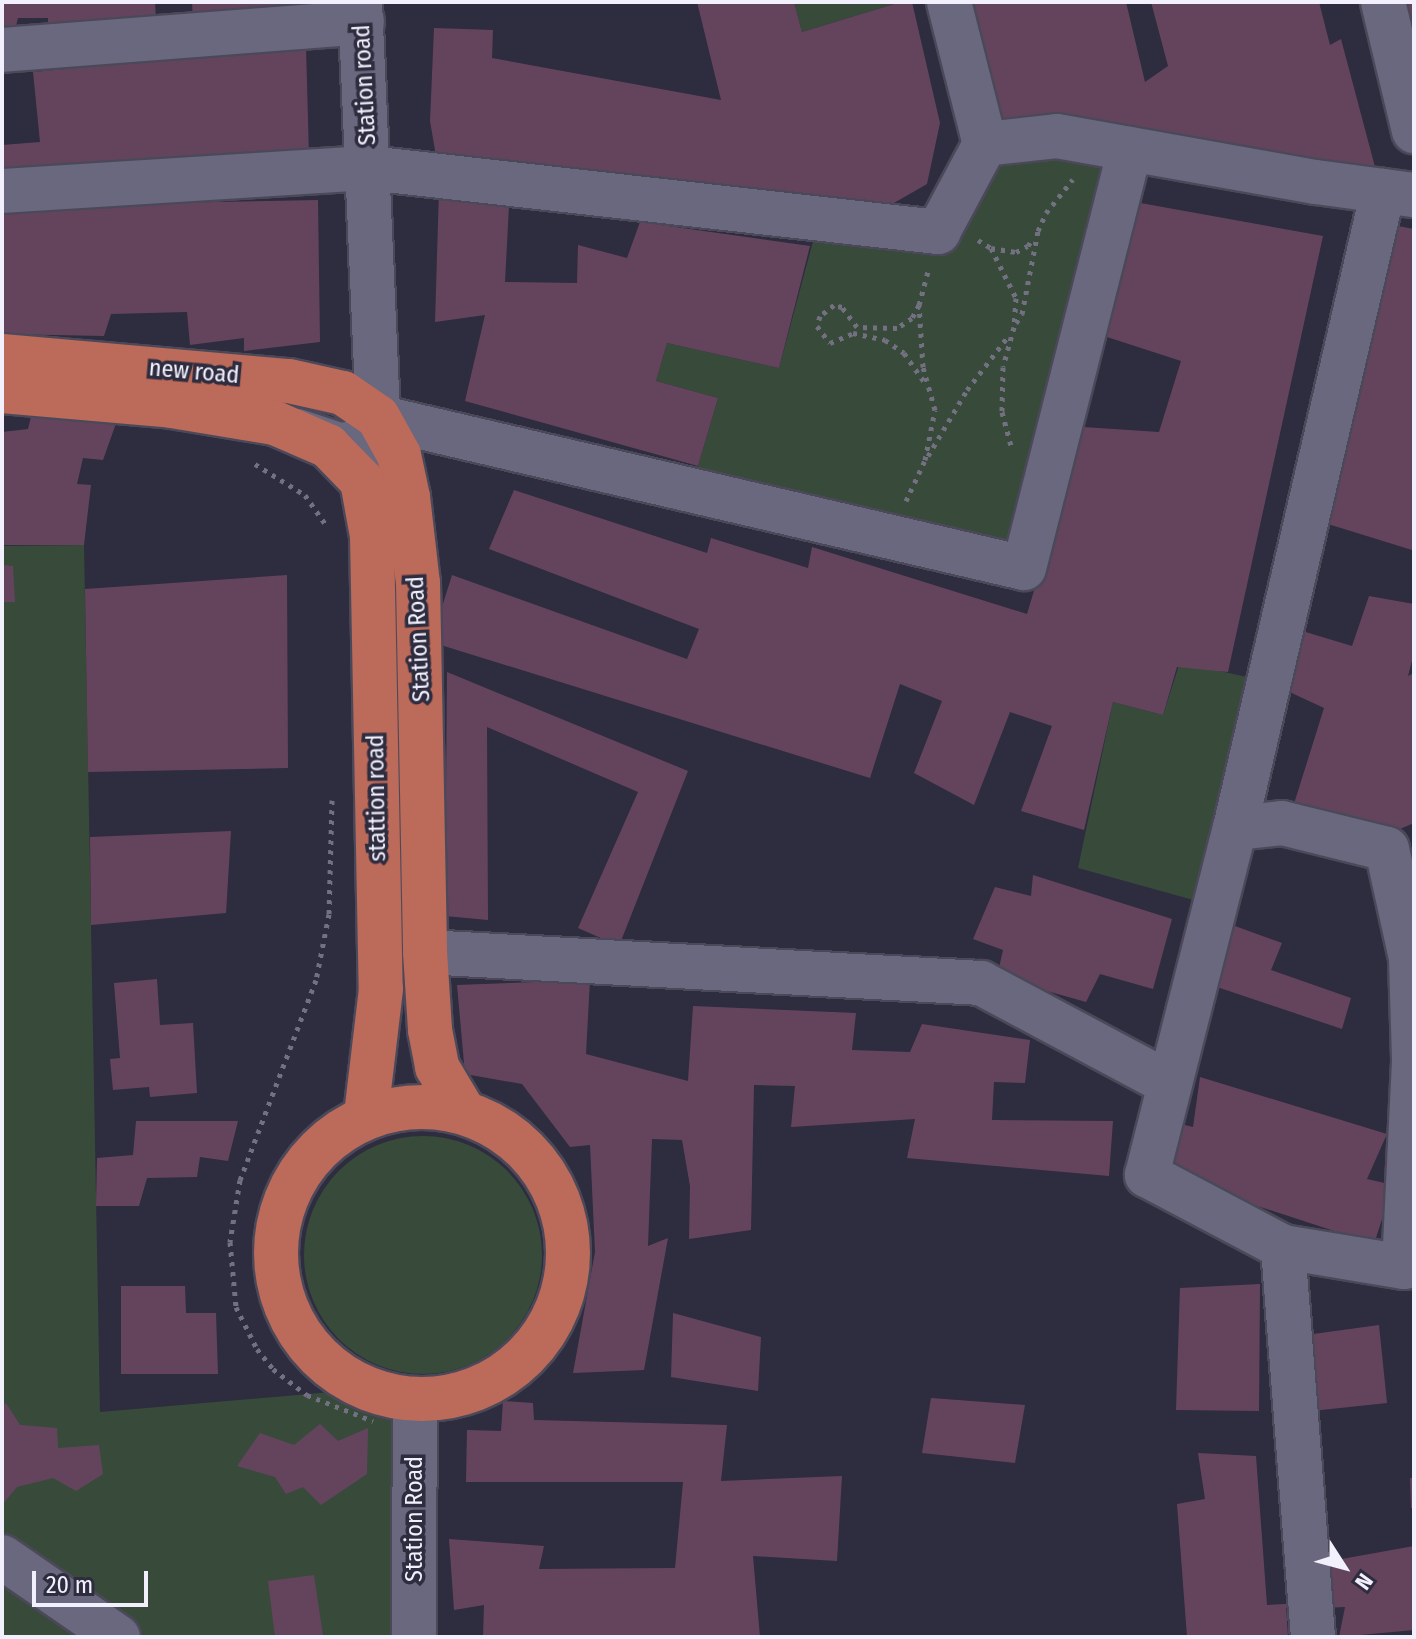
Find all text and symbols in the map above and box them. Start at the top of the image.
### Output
street label: Station road [347,24,383,146]
street label: new road [148,354,240,390]
street label: Station Road [401,575,437,703]
street label: stattion road [361,734,393,862]
street label: Station Road [401,1456,429,1582]
north arrow [1304,1527,1384,1607]
scale bar [36,1555,152,1605]
text: N [1349,1568,1379,1595]
text: 20 m [46,1571,93,1599]

